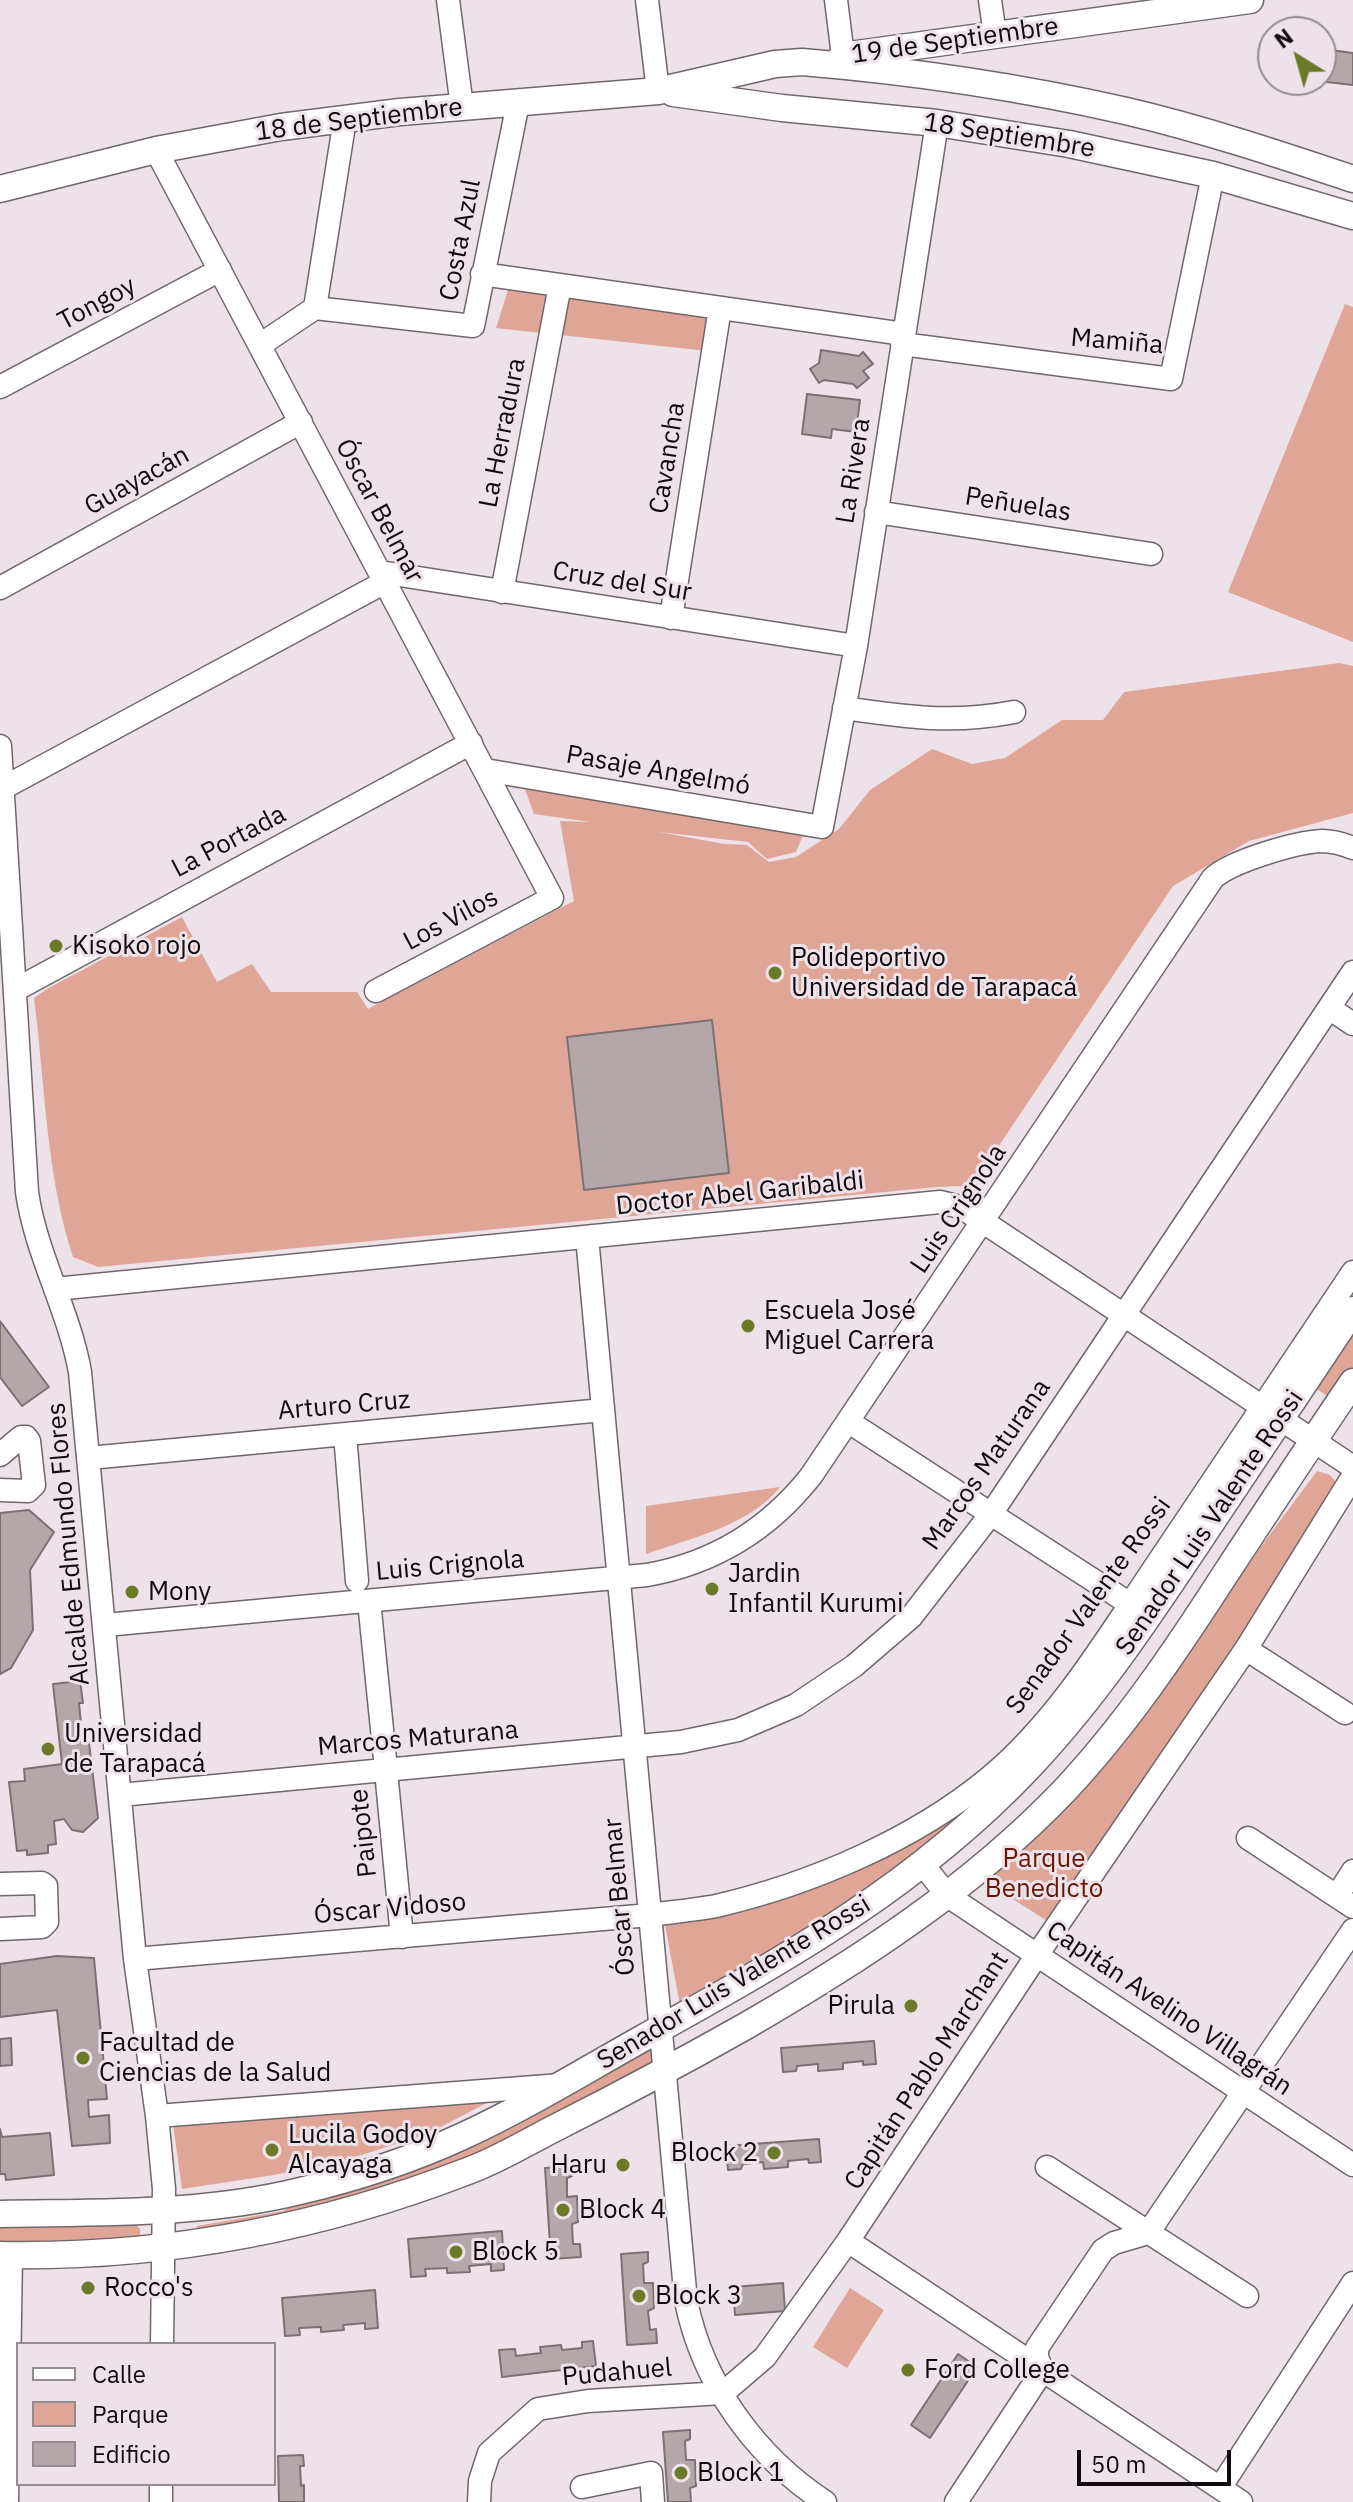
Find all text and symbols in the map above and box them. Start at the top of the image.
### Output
street label: 19 de Septiembre [850,11,1060,71]
north arrow [1257,16,1337,96]
text: N [1268,22,1299,54]
street label: 18 de Septiembre [254,92,464,148]
street label: 18 Septiembre [921,107,1097,165]
street label: Costa Azul [434,177,488,303]
street label: Tongoy [53,271,141,337]
street label: Mamiña [1069,322,1165,362]
street label: La Herradura [473,356,533,510]
street label: Cavancha [644,400,692,516]
street label: La Rivera [830,416,878,526]
street label: Óscar Belmar [328,434,430,588]
street label: Guayacán [79,440,195,522]
street label: Peñuelas [963,481,1073,529]
street label: Cruz del Sur [550,556,694,608]
street label: Pasaje Angelmó [563,739,753,803]
street label: La Portada [167,799,291,885]
street label: Los Vilos [398,882,504,958]
place label: Kisoko rojo [72,930,201,962]
marker: Kisoko rojo [47,937,65,955]
place label: Polideportivo Universidad de Tarapacá [791,942,1077,1004]
marker: Polideportivo Universidad de Tarapacá [766,964,784,982]
street label: Luis Crignola [904,1139,1014,1279]
street label: Doctor Abel Garibaldi [614,1165,866,1223]
place label: Escuela José Miguel Carrera [764,1295,934,1356]
marker: Escuela José Miguel Carrera [739,1317,757,1335]
street label: Marcos Maturana [916,1374,1058,1556]
street label: Senador Luis Valente Rossi [1110,1384,1310,1662]
street label: Arturo Cruz [276,1385,412,1427]
street label: Alcalde Edmundo Flores [41,1401,97,1687]
street label: Senador Valente Rossi [1000,1492,1178,1720]
street label: Luis Crignola [374,1544,526,1588]
place label: Jardin Infantil Kurumi [728,1558,904,1620]
place label: Mony [148,1576,211,1608]
marker: Jardin Infantil Kurumi [703,1580,721,1598]
marker: Mony [123,1583,141,1601]
street label: Marcos Maturana [316,1715,520,1763]
place label: Universidad de Tarapacá [64,1718,206,1780]
marker: Universidad de Tarapacá [39,1740,57,1758]
street label: Paipote [344,1787,384,1879]
street label: Óscar Belmar [598,1817,642,1977]
park label: Parque Benedicto [985,1843,1103,1904]
street label: Óscar Vidoso [312,1887,468,1931]
street label: Senador Luis Valente Rossi [592,1889,876,2077]
street label: Capitán Avelino Villagrán [1040,1915,1298,2103]
street label: Capitán Pablo Marchant [838,1946,1016,2196]
place label: Pirula [827,1990,895,2022]
marker: Pirula [902,1997,920,2015]
place label: Facultad de Ciencias de la Salud [99,2027,331,2088]
marker: Facultad de Ciencias de la Salud [74,2049,92,2067]
place label: Lucila Godoy Alcayaga [288,2119,437,2180]
place label: Block 2 [671,2137,758,2169]
marker: Lucila Godoy Alcayaga [263,2141,281,2159]
marker: Block 2 [765,2144,783,2162]
place label: Haru [550,2149,607,2181]
marker: Haru [614,2156,632,2174]
place label: Block 4 [579,2194,666,2226]
marker: Block 4 [554,2201,572,2219]
place label: Block 5 [472,2236,559,2268]
marker: Block 5 [447,2243,465,2261]
place label: Rocco's [104,2272,194,2304]
marker: Rocco's [79,2279,97,2297]
place label: Block 3 [655,2280,742,2312]
marker: Block 3 [630,2287,648,2305]
legend [16,2342,276,2486]
street label: Pudahuel [561,2353,673,2393]
place label: Ford College [924,2354,1070,2386]
text: Calle [92,2358,146,2390]
marker: Ford College [899,2361,917,2379]
text: Parque [92,2398,169,2430]
scale bar [1081,2434,1235,2484]
text: Edificio [92,2438,171,2470]
text: 50 m [1091,2448,1146,2480]
place label: Block 1 [697,2457,784,2489]
marker: Block 1 [672,2464,690,2482]

